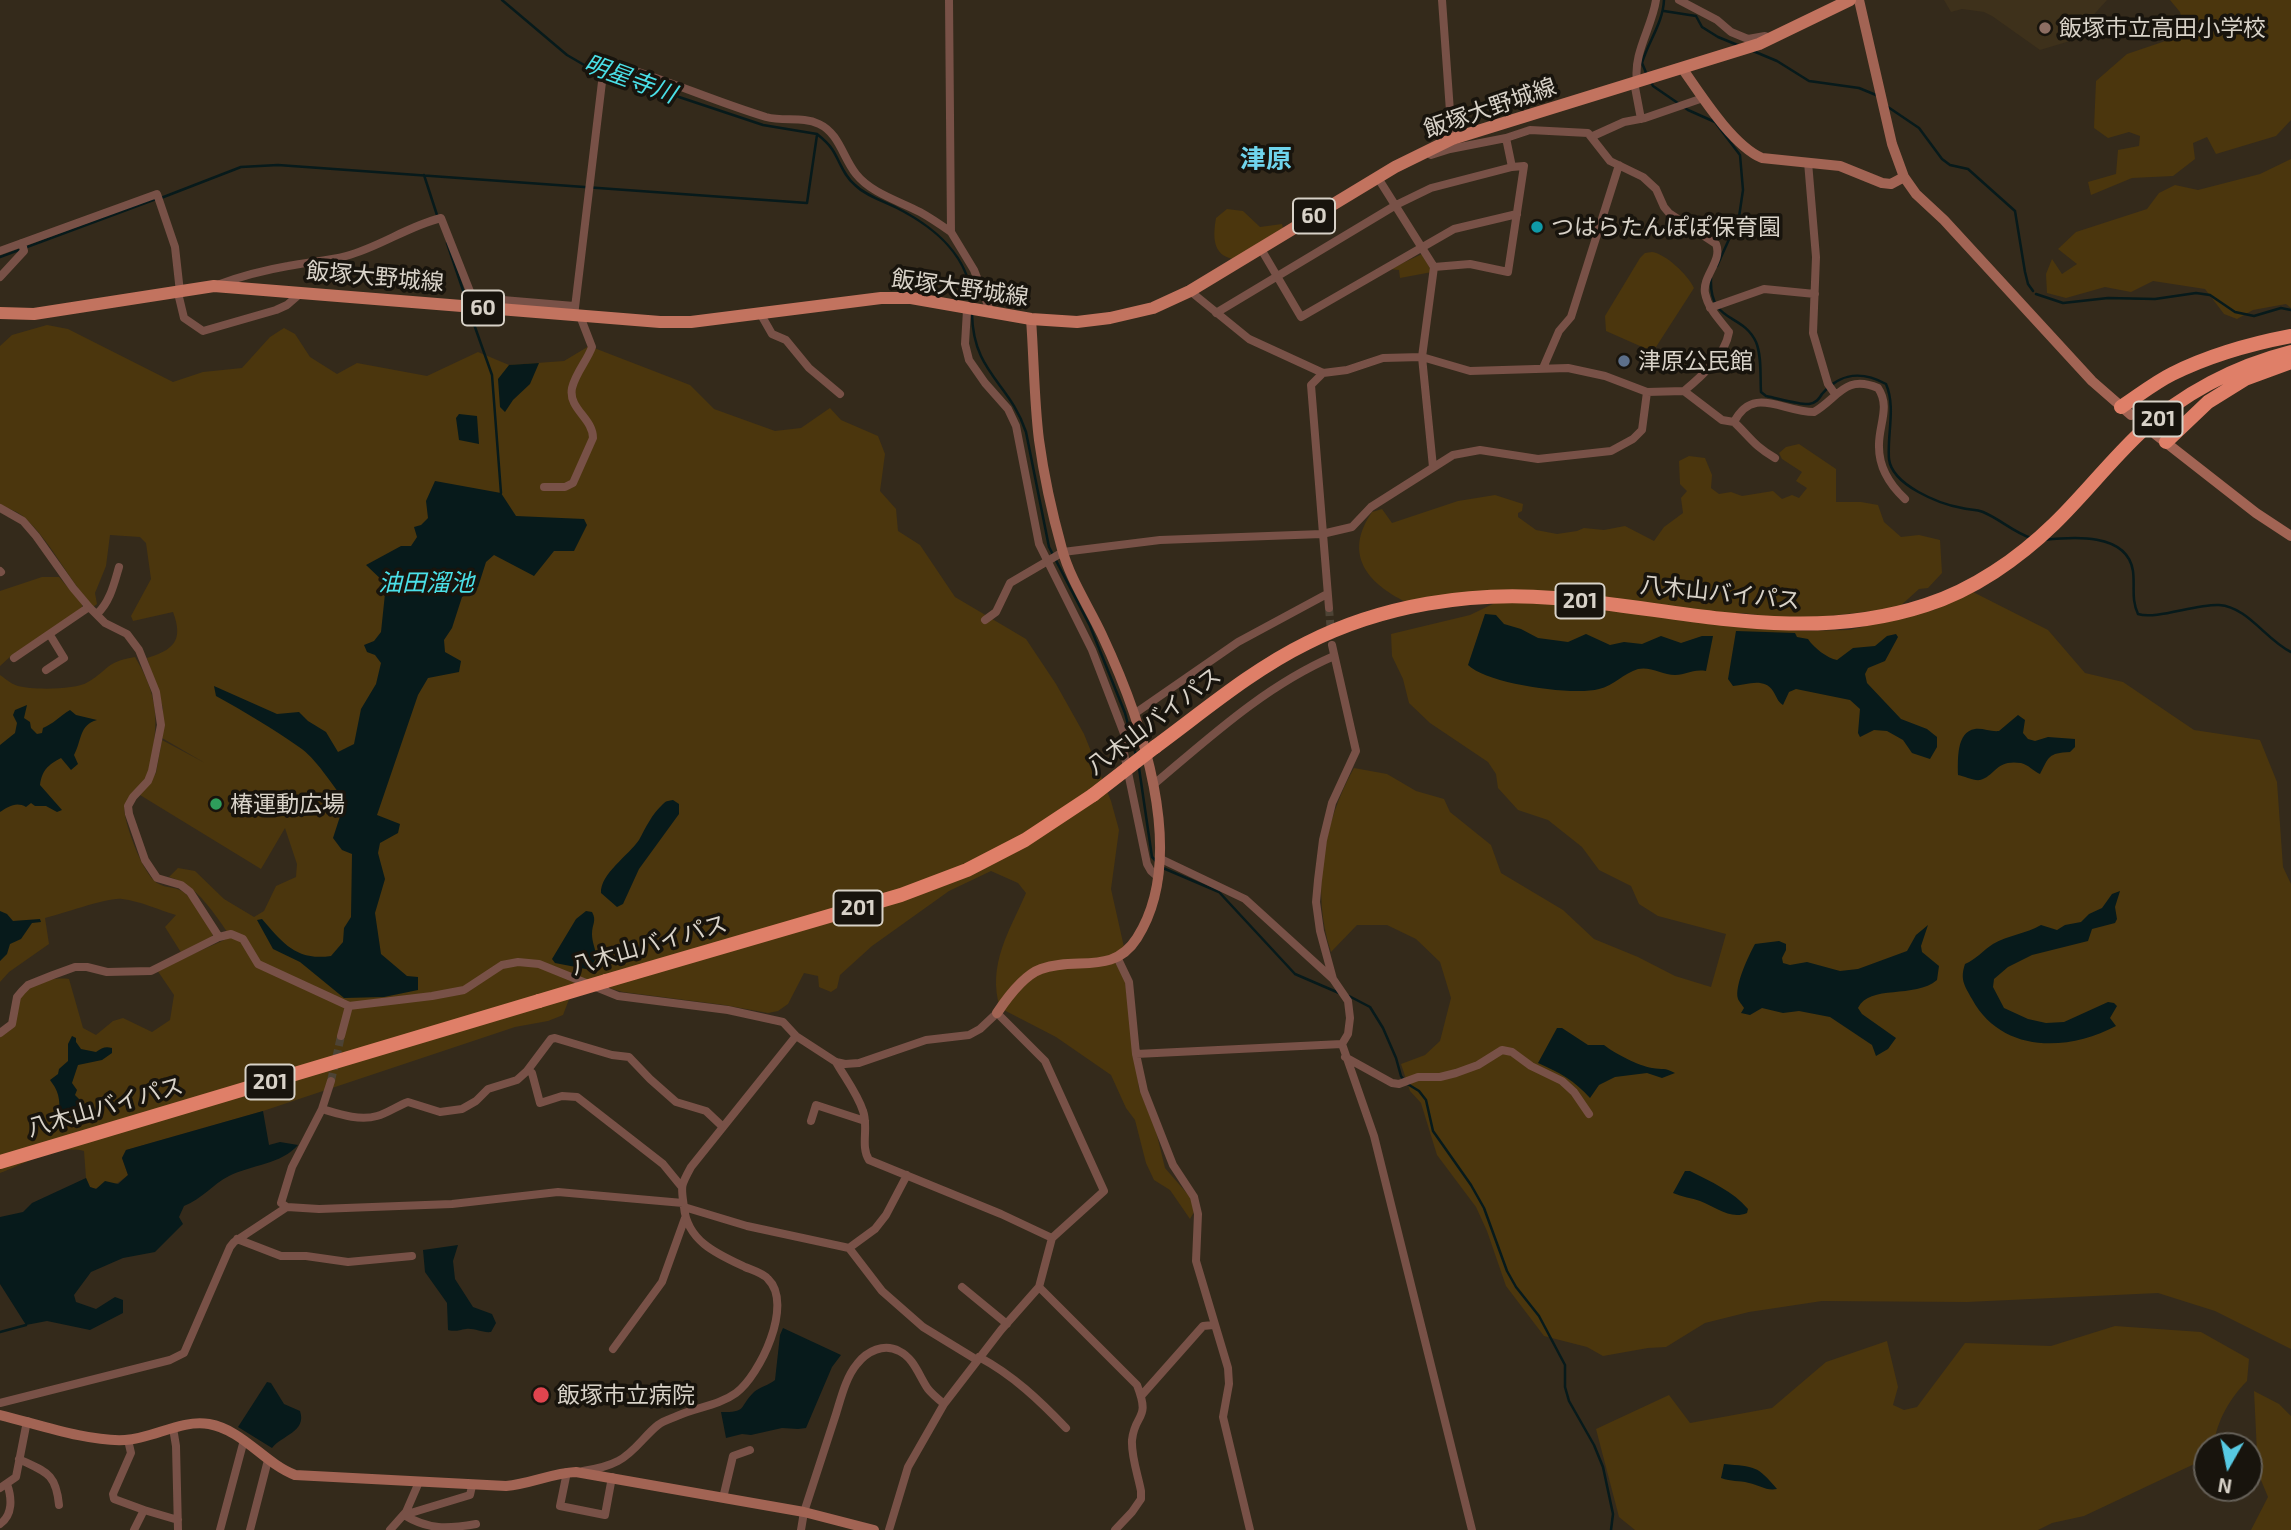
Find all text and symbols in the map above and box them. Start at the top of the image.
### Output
place label: 飯塚市立高田小学校 [2059,14,2266,42]
marker: 飯塚市立高田小学校 [2037,20,2053,36]
water label: 明星寺川 [580,49,680,109]
street label: 飯塚大野城線 [1420,72,1560,144]
district label: 津原 [1240,143,1292,175]
road number: 60 [1293,198,1335,234]
place label: つはらたんぽぽ保育園 [1551,213,1781,241]
marker: つはらたんぽぽ保育園 [1529,219,1545,235]
street label: 飯塚大野城線 [305,257,445,297]
street label: 飯塚大野城線 [890,265,1030,311]
road number: 60 [462,290,504,326]
place label: 津原公民館 [1638,347,1753,375]
marker: 津原公民館 [1616,353,1632,369]
road number: 201 [2134,402,2182,436]
water label: 油田溜池 [378,569,474,597]
street label: 八木山バイパス [1638,571,1802,615]
road number: 201 [1556,584,1604,618]
street label: 八木山バイパス [1081,662,1227,780]
place label: 椿運動広場 [230,790,345,818]
marker: 椿運動広場 [208,796,224,812]
road number: 201 [834,890,882,926]
street label: 八木山バイパス [568,910,730,980]
road number: 201 [246,1064,294,1100]
street label: 八木山バイパス [24,1072,186,1142]
place label: 飯塚市立病院 [557,1381,695,1409]
marker: 飯塚市立病院 [531,1385,551,1405]
north arrow [2193,1432,2263,1502]
text: N [2216,1474,2234,1499]

